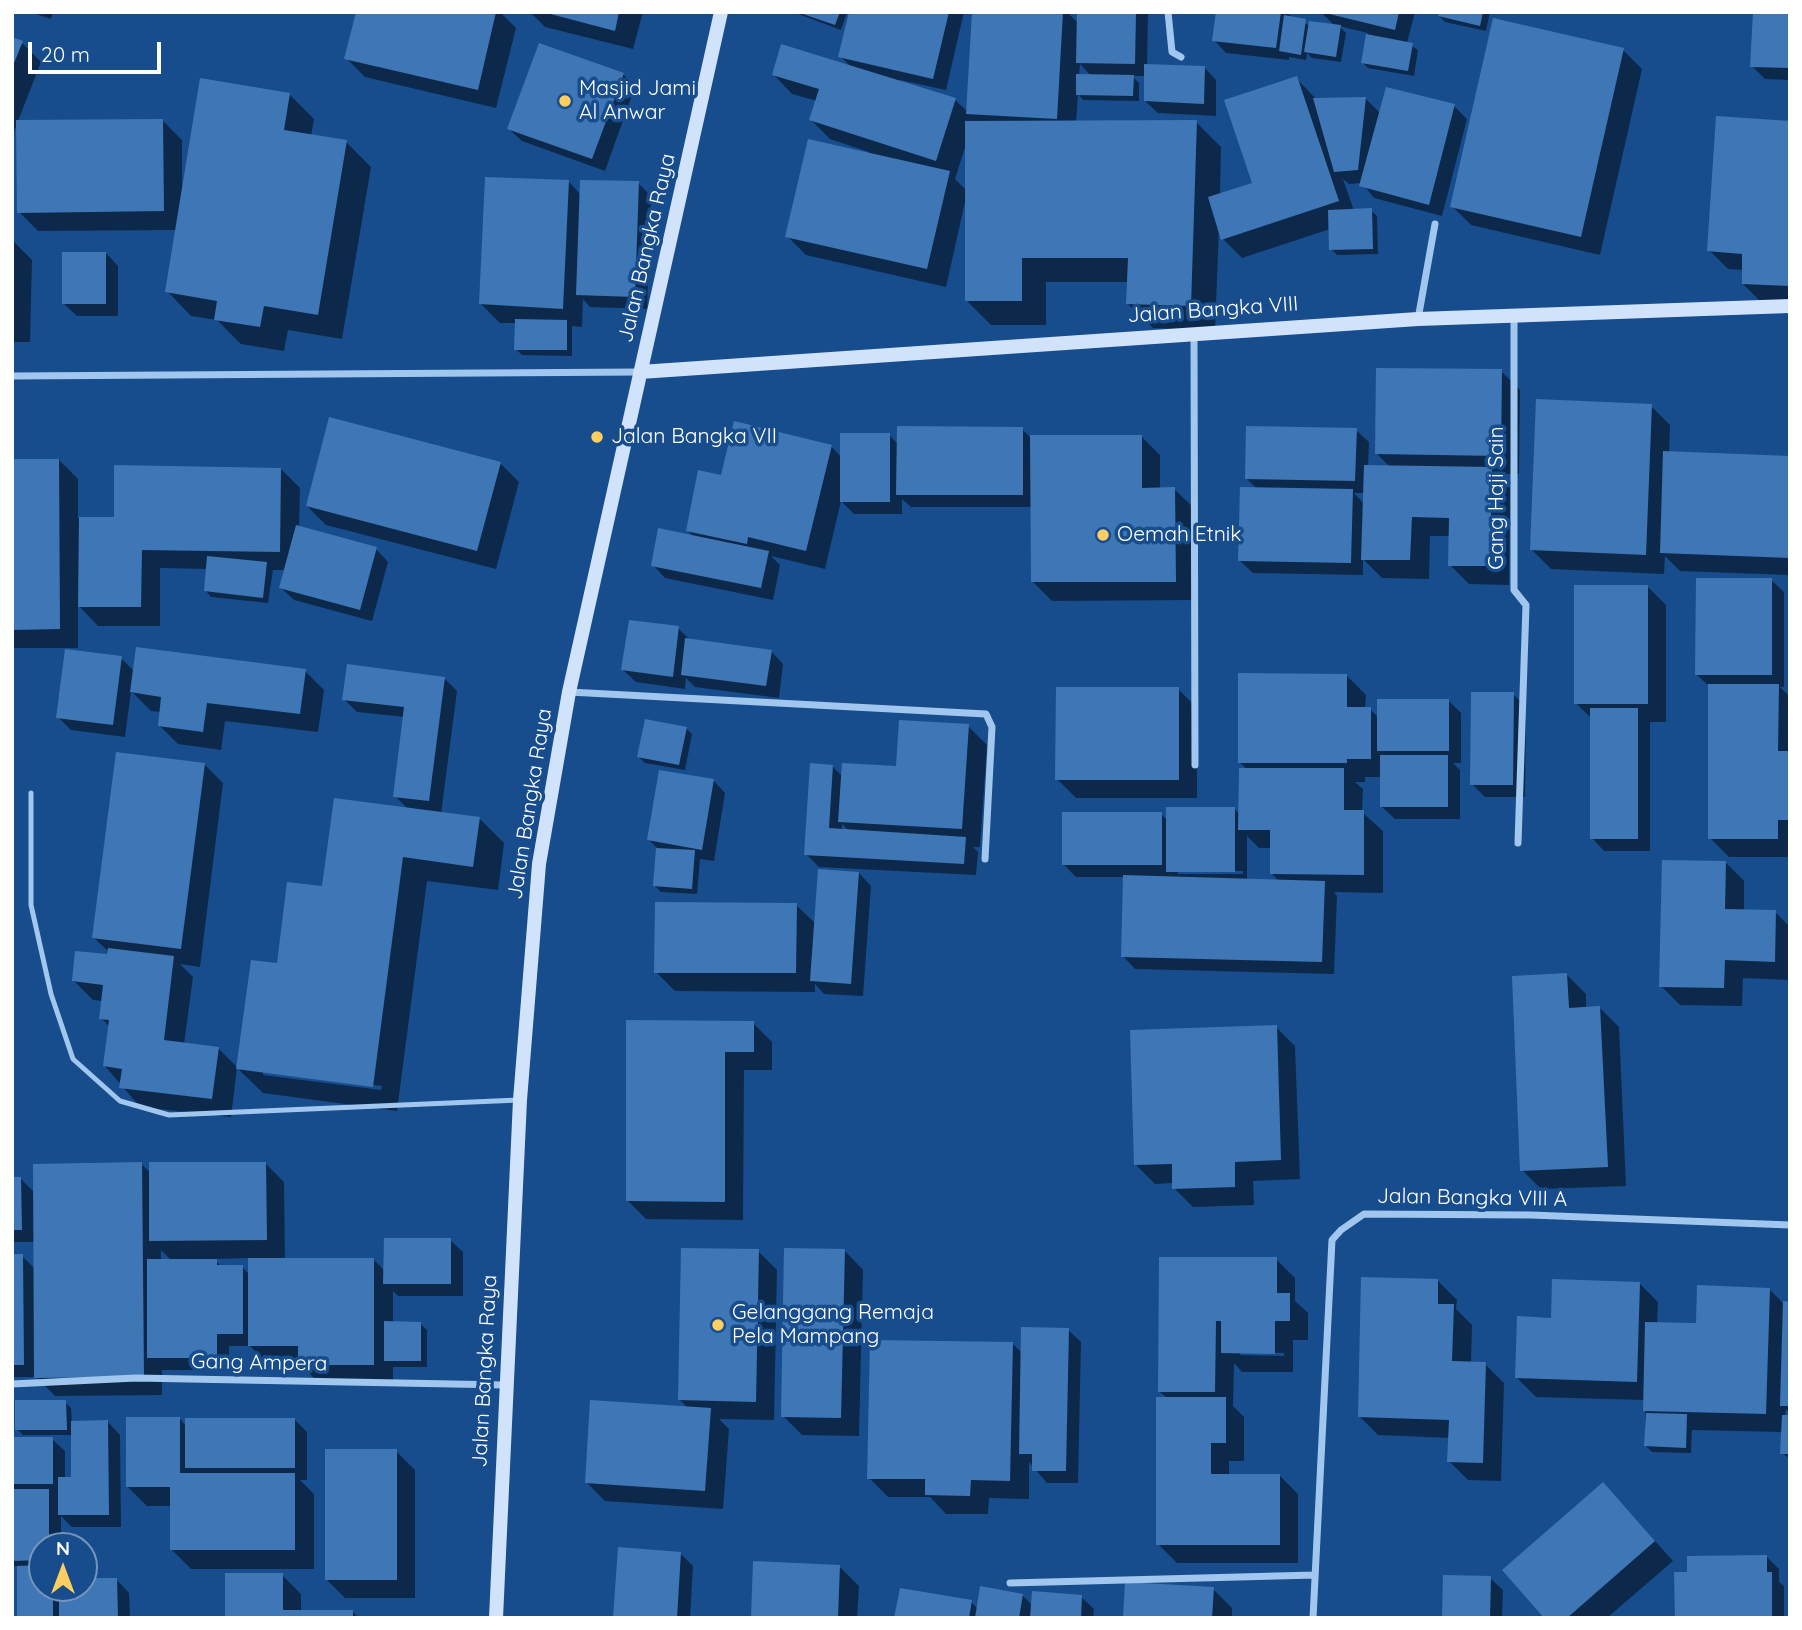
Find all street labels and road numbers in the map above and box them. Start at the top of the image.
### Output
street label: Jalan Bangka Raya [613,151,681,345]
street label: Jalan Bangka VIII [1127,291,1299,329]
street label: Gang Haji Sain [1484,426,1510,570]
street label: Jalan Bangka Raya [502,707,558,901]
street label: Jalan Bangka VIII A [1377,1184,1567,1212]
street label: Jalan Bangka Raya [467,1274,503,1468]
street label: Gang Ampera [191,1349,327,1377]

